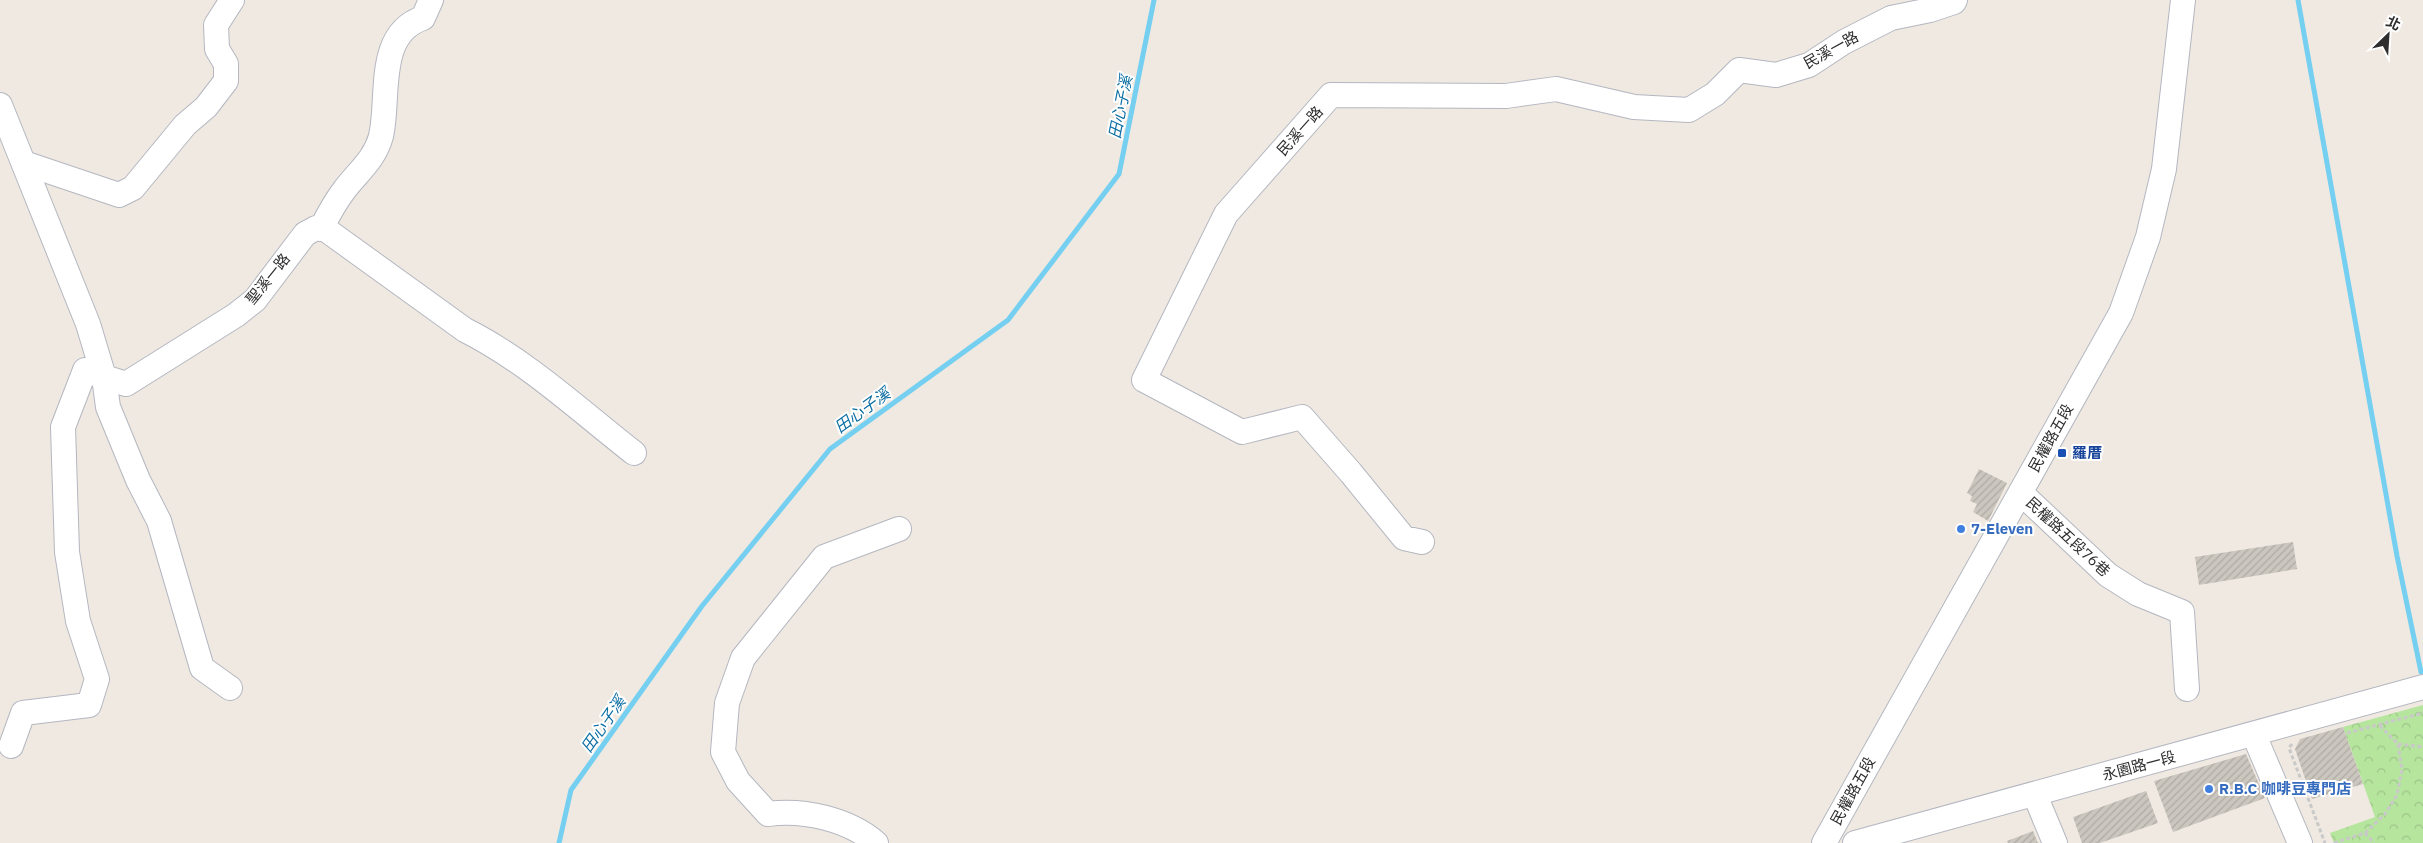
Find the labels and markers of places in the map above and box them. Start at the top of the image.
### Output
place label: 羅厝 [2072,443,2102,462]
marker: 羅厝 [2056,447,2068,459]
place label: 7-Eleven [1971,519,2033,538]
marker: 7-Eleven [1955,523,1967,535]
place label: R.B.C 咖啡豆專門店 [2219,779,2351,798]
marker: R.B.C 咖啡豆專門店 [2203,783,2215,795]

